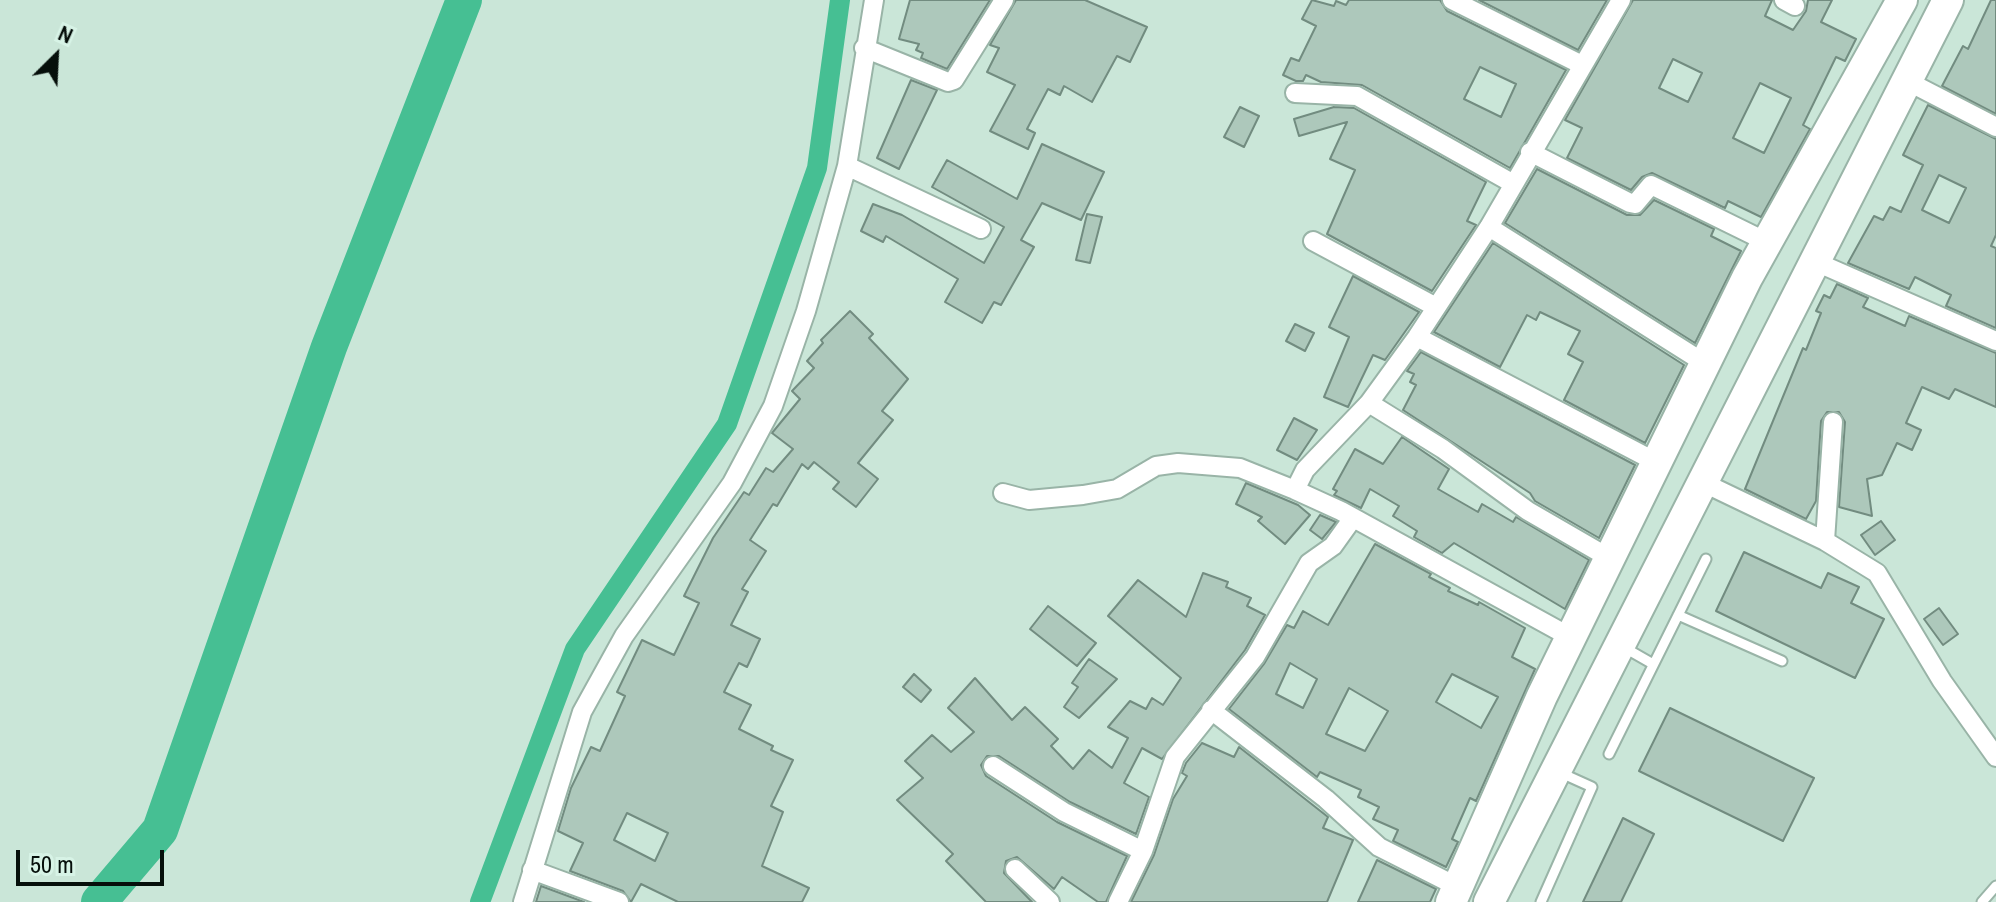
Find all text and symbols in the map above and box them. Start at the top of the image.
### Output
north arrow [16,16,96,96]
text: N [54,18,78,50]
scale bar [20,834,168,884]
text: 50 m [30,848,74,880]

